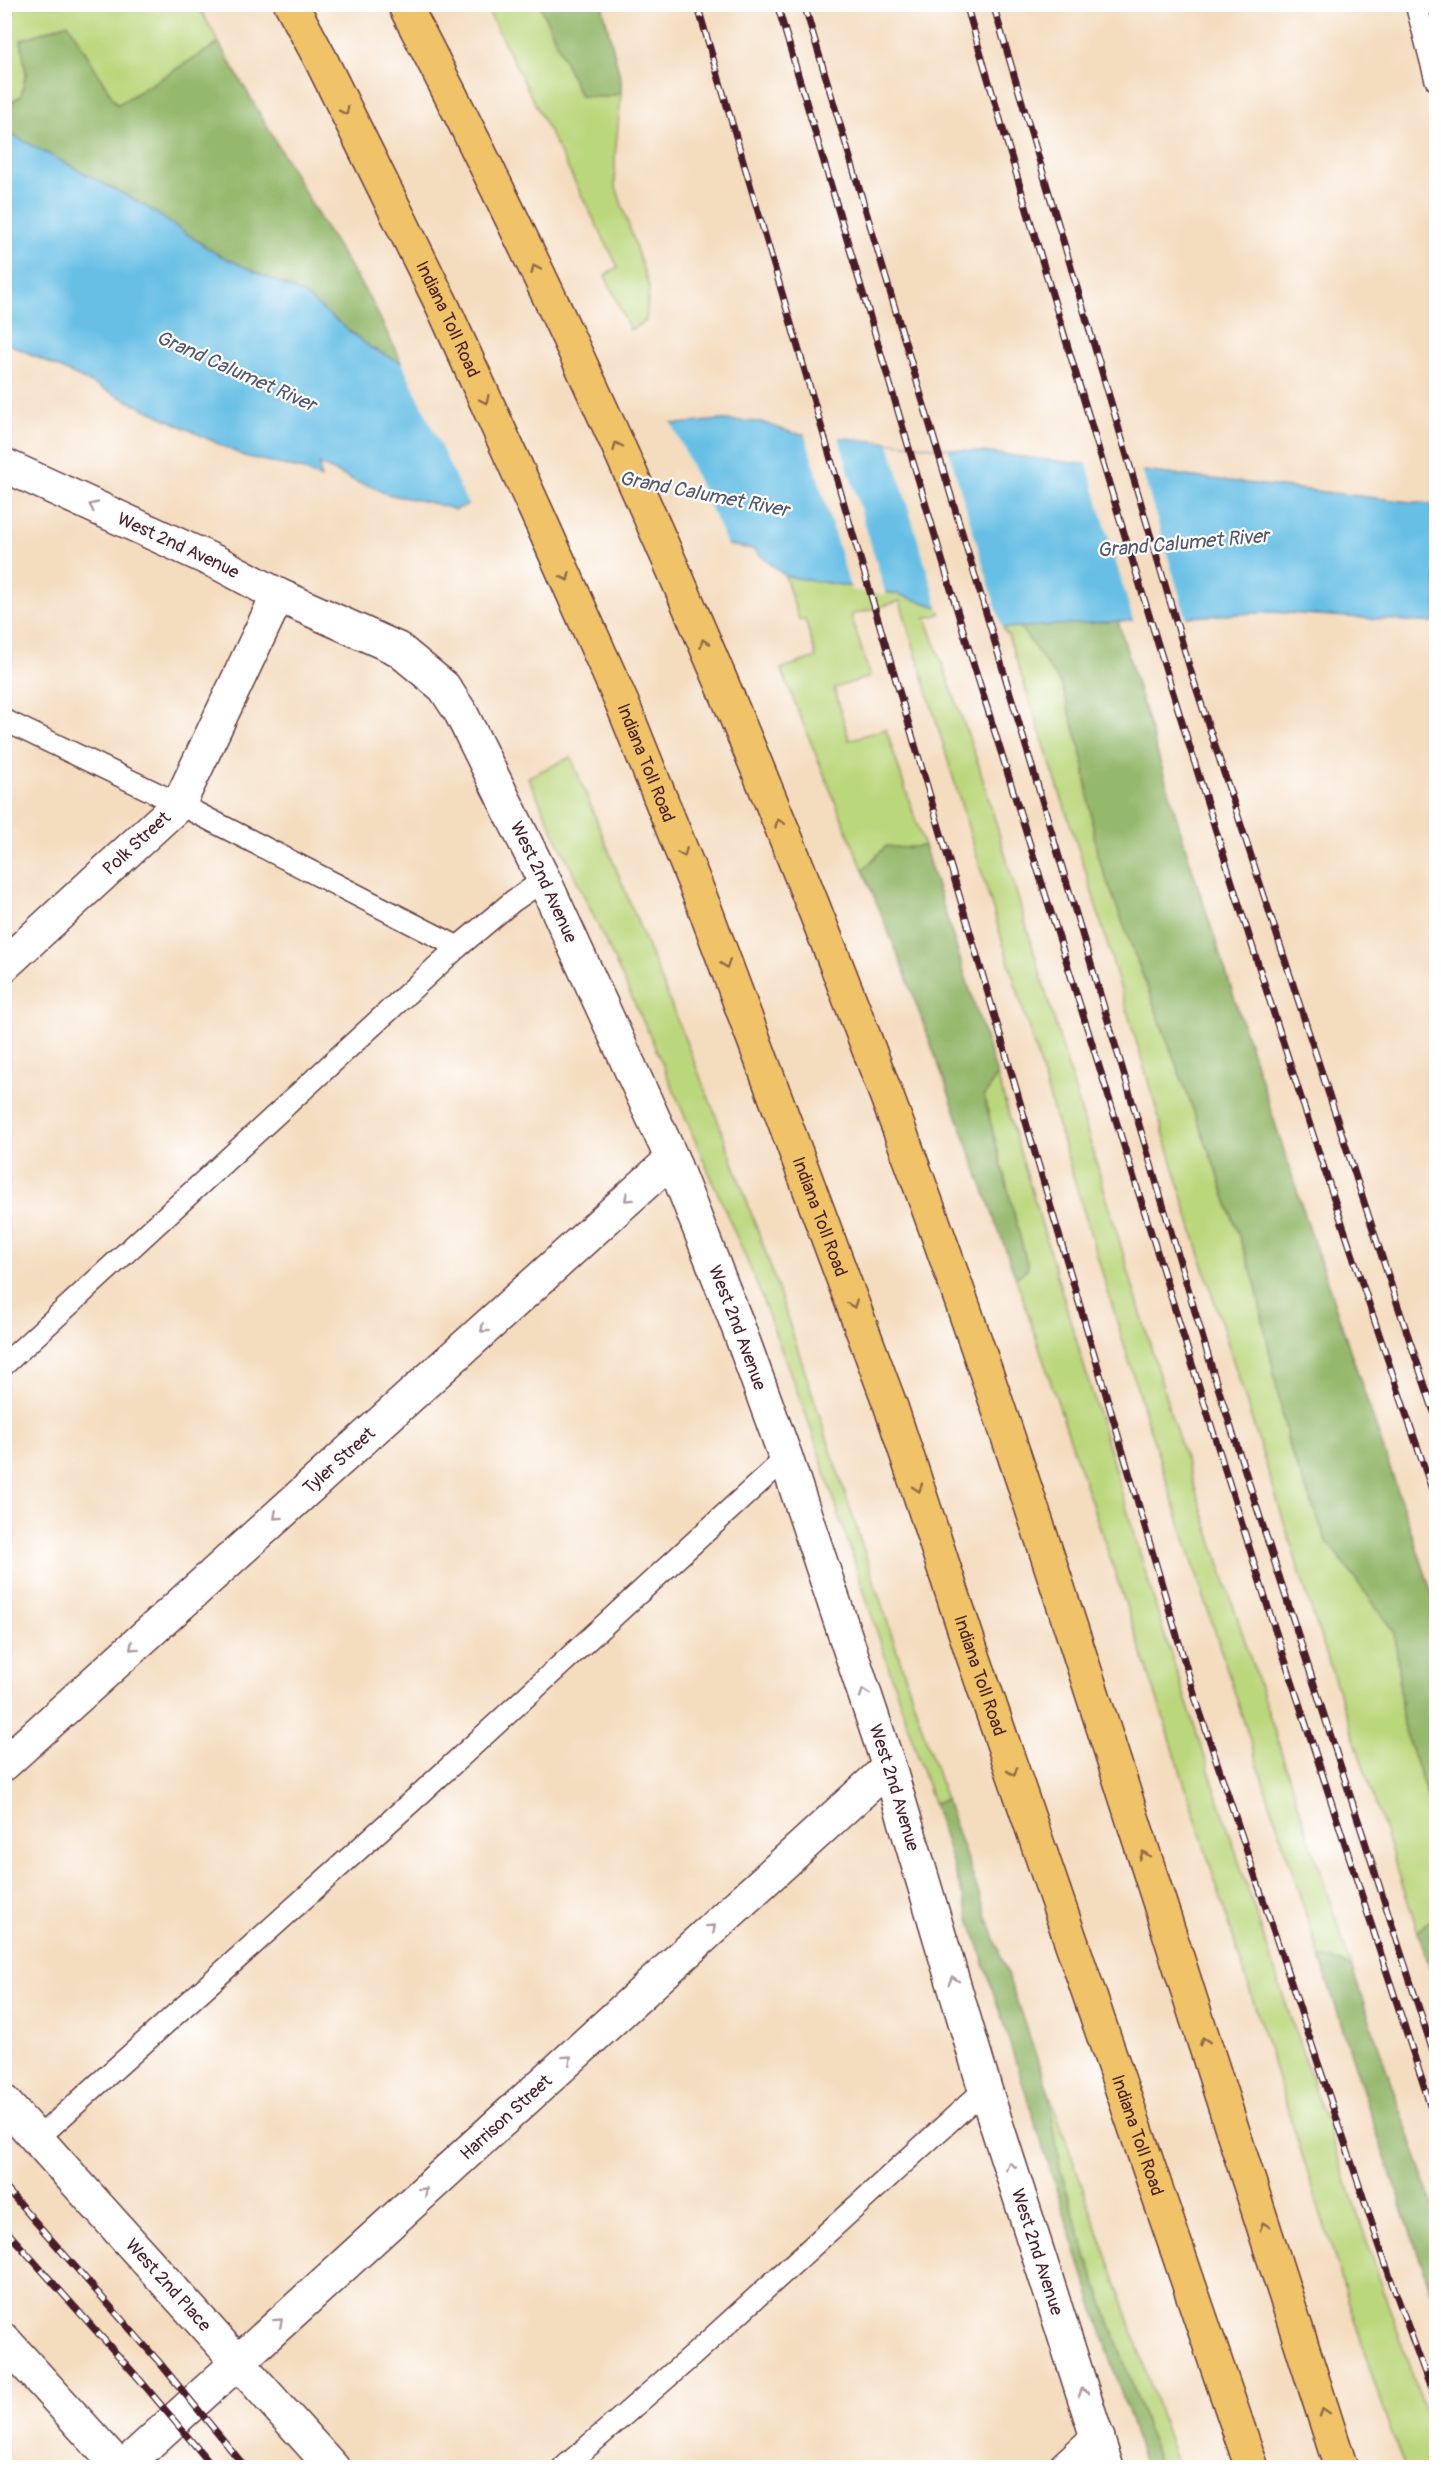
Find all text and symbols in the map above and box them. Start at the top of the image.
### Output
one-way arrow [338,104,350,115]
street label: Indiana Toll Road [410,257,485,381]
one-way arrow [530,264,542,275]
water label: Grand Calumet River [152,325,322,419]
one-way arrow [478,393,490,404]
one-way arrow [613,441,625,452]
water label: Grand Calumet River [617,465,794,523]
one-way arrow [88,501,99,513]
street label: West 2nd Avenue [114,507,243,584]
water label: Grand Calumet River [1096,523,1273,563]
one-way arrow [558,571,570,582]
one-way arrow [699,638,711,649]
street label: Indiana Toll Road [612,700,680,826]
street label: Polk Street [98,806,176,880]
street label: West 2nd Avenue [505,817,583,946]
one-way arrow [774,819,786,830]
one-way arrow [676,847,688,858]
one-way arrow [719,958,731,969]
street label: Indiana Toll Road [787,1153,853,1280]
one-way arrow [625,1191,635,1202]
street label: West 2nd Avenue [703,1262,772,1393]
one-way arrow [846,1298,859,1309]
one-way arrow [480,1322,491,1333]
street label: Tyler Street [298,1422,380,1499]
one-way arrow [910,1482,923,1493]
one-way arrow [273,1509,284,1520]
street label: Indiana Toll Road [949,1612,1011,1739]
one-way arrow [129,1640,140,1651]
one-way arrow [859,1688,872,1699]
street label: West 2nd Avenue [864,1721,925,1854]
one-way arrow [1006,1766,1019,1777]
one-way arrow [1139,1850,1151,1861]
one-way arrow [705,1924,715,1935]
one-way arrow [947,1975,960,1986]
one-way arrow [1199,2036,1211,2047]
one-way arrow [561,2055,571,2066]
street label: Harrison Street [455,2069,557,2165]
street label: Indiana Toll Road [1106,2072,1169,2199]
one-way arrow [1005,2161,1017,2172]
street label: West 2nd Avenue [1006,2186,1069,2318]
one-way arrow [417,2187,427,2198]
one-way arrow [1258,2221,1271,2232]
street label: West 2nd Place [121,2234,216,2336]
one-way arrow [273,2318,283,2329]
one-way arrow [1078,2387,1090,2398]
one-way arrow [1318,2407,1331,2418]

